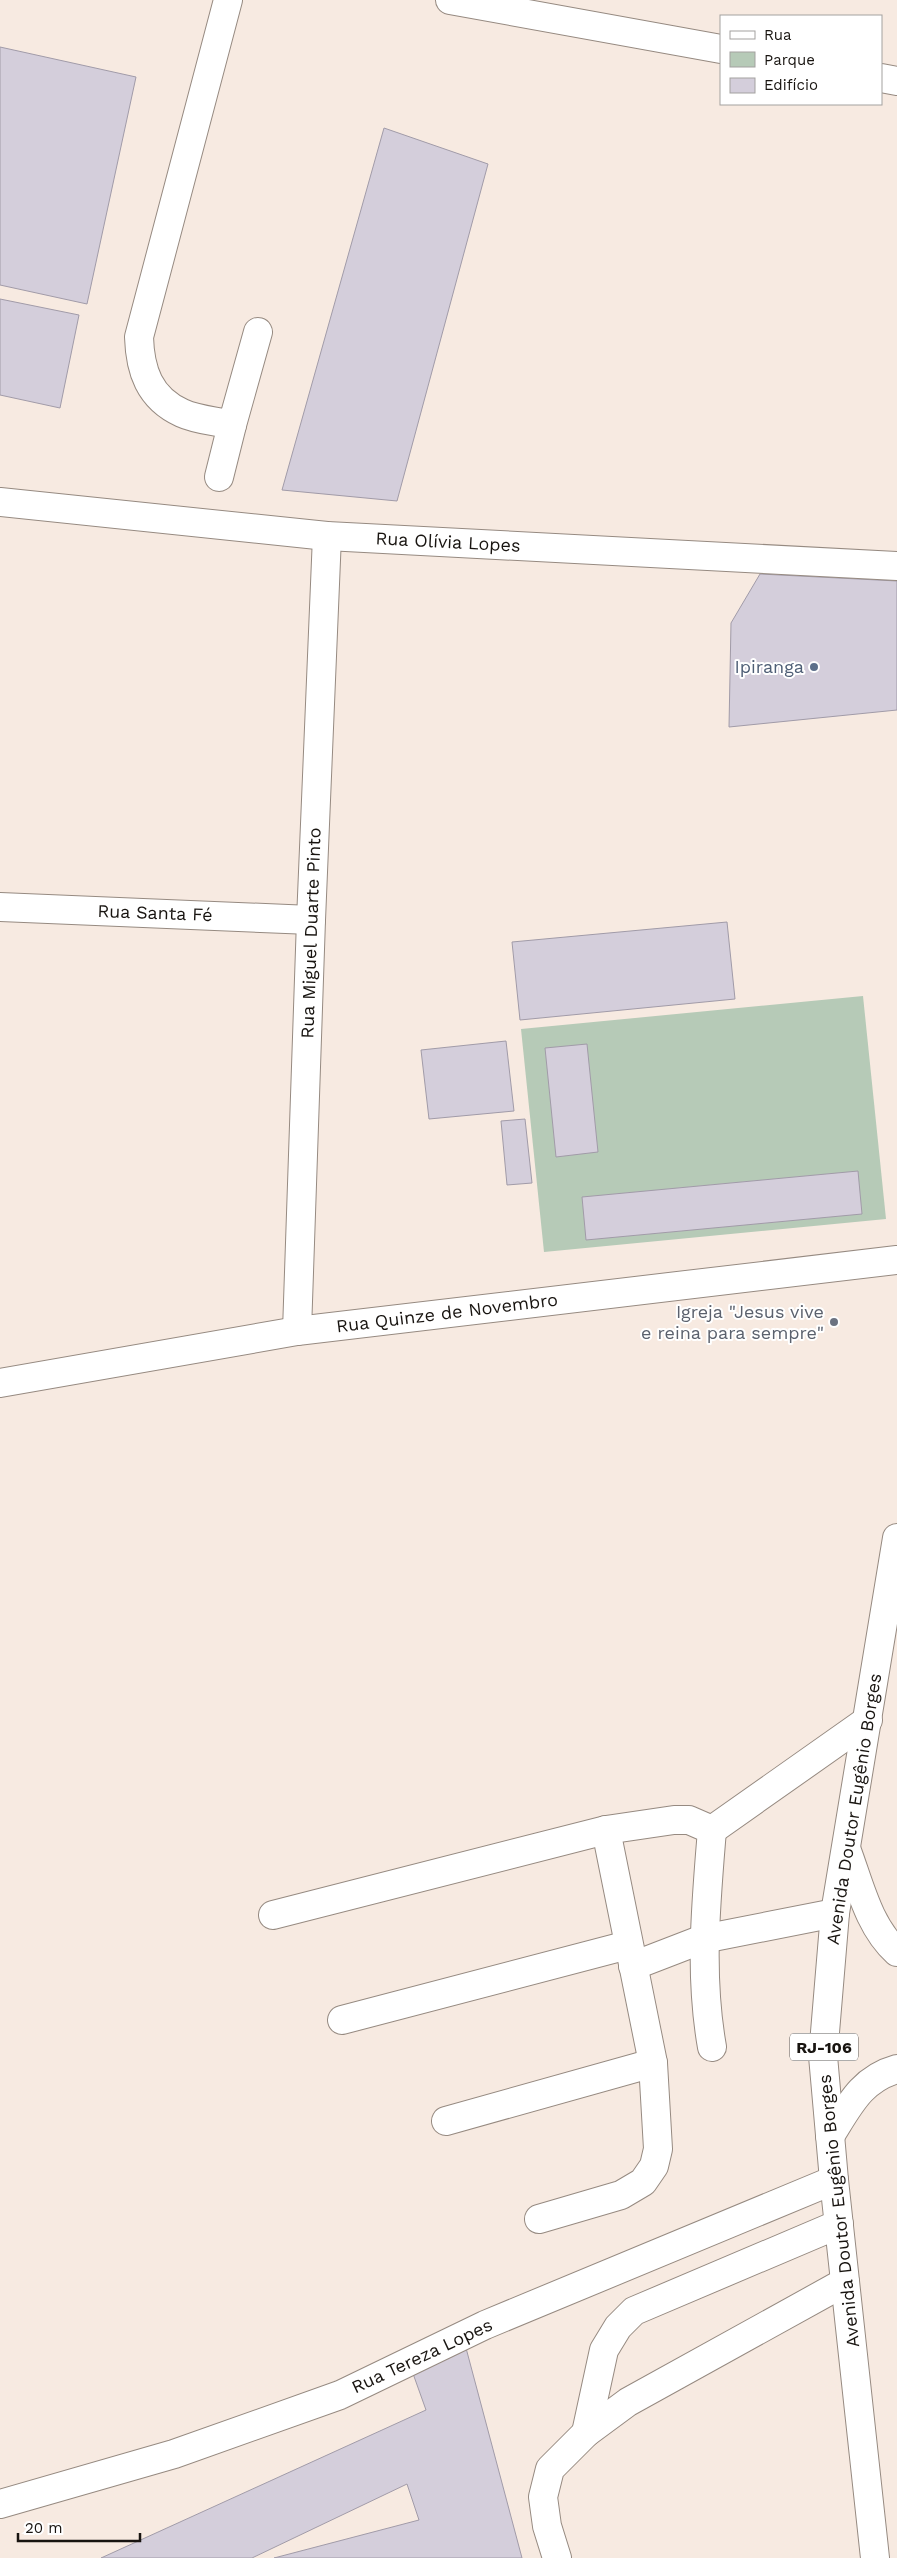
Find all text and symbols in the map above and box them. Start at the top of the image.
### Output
legend [720,15,882,105]
text: Rua [764,26,792,44]
text: Parque [764,51,815,69]
text: Edifício [764,76,818,94]
street label: Rua Olívia Lopes [375,527,521,556]
place label: Ipiranga [735,656,804,677]
marker: Ipiranga [808,661,820,673]
street label: Rua Miguel Duarte Pinto [296,827,325,1039]
street label: Rua Santa Fé [97,900,213,925]
street label: Rua Quinze de Novembro [335,1288,559,1337]
place label: Igreja "Jesus vive e reina para sempre" [641,1301,824,1343]
marker: Igreja "Jesus vive e reina para sempre" [828,1316,840,1328]
street label: Avenida Doutor Eugênio Borges [822,1672,885,1946]
road number: RJ-106 [790,2034,858,2060]
street label: Avenida Doutor Eugênio Borges [814,2073,863,2349]
street label: Rua Tereza Lopes [348,2314,496,2397]
scale bar [18,2510,140,2542]
text: 20 m [25,2519,63,2537]

